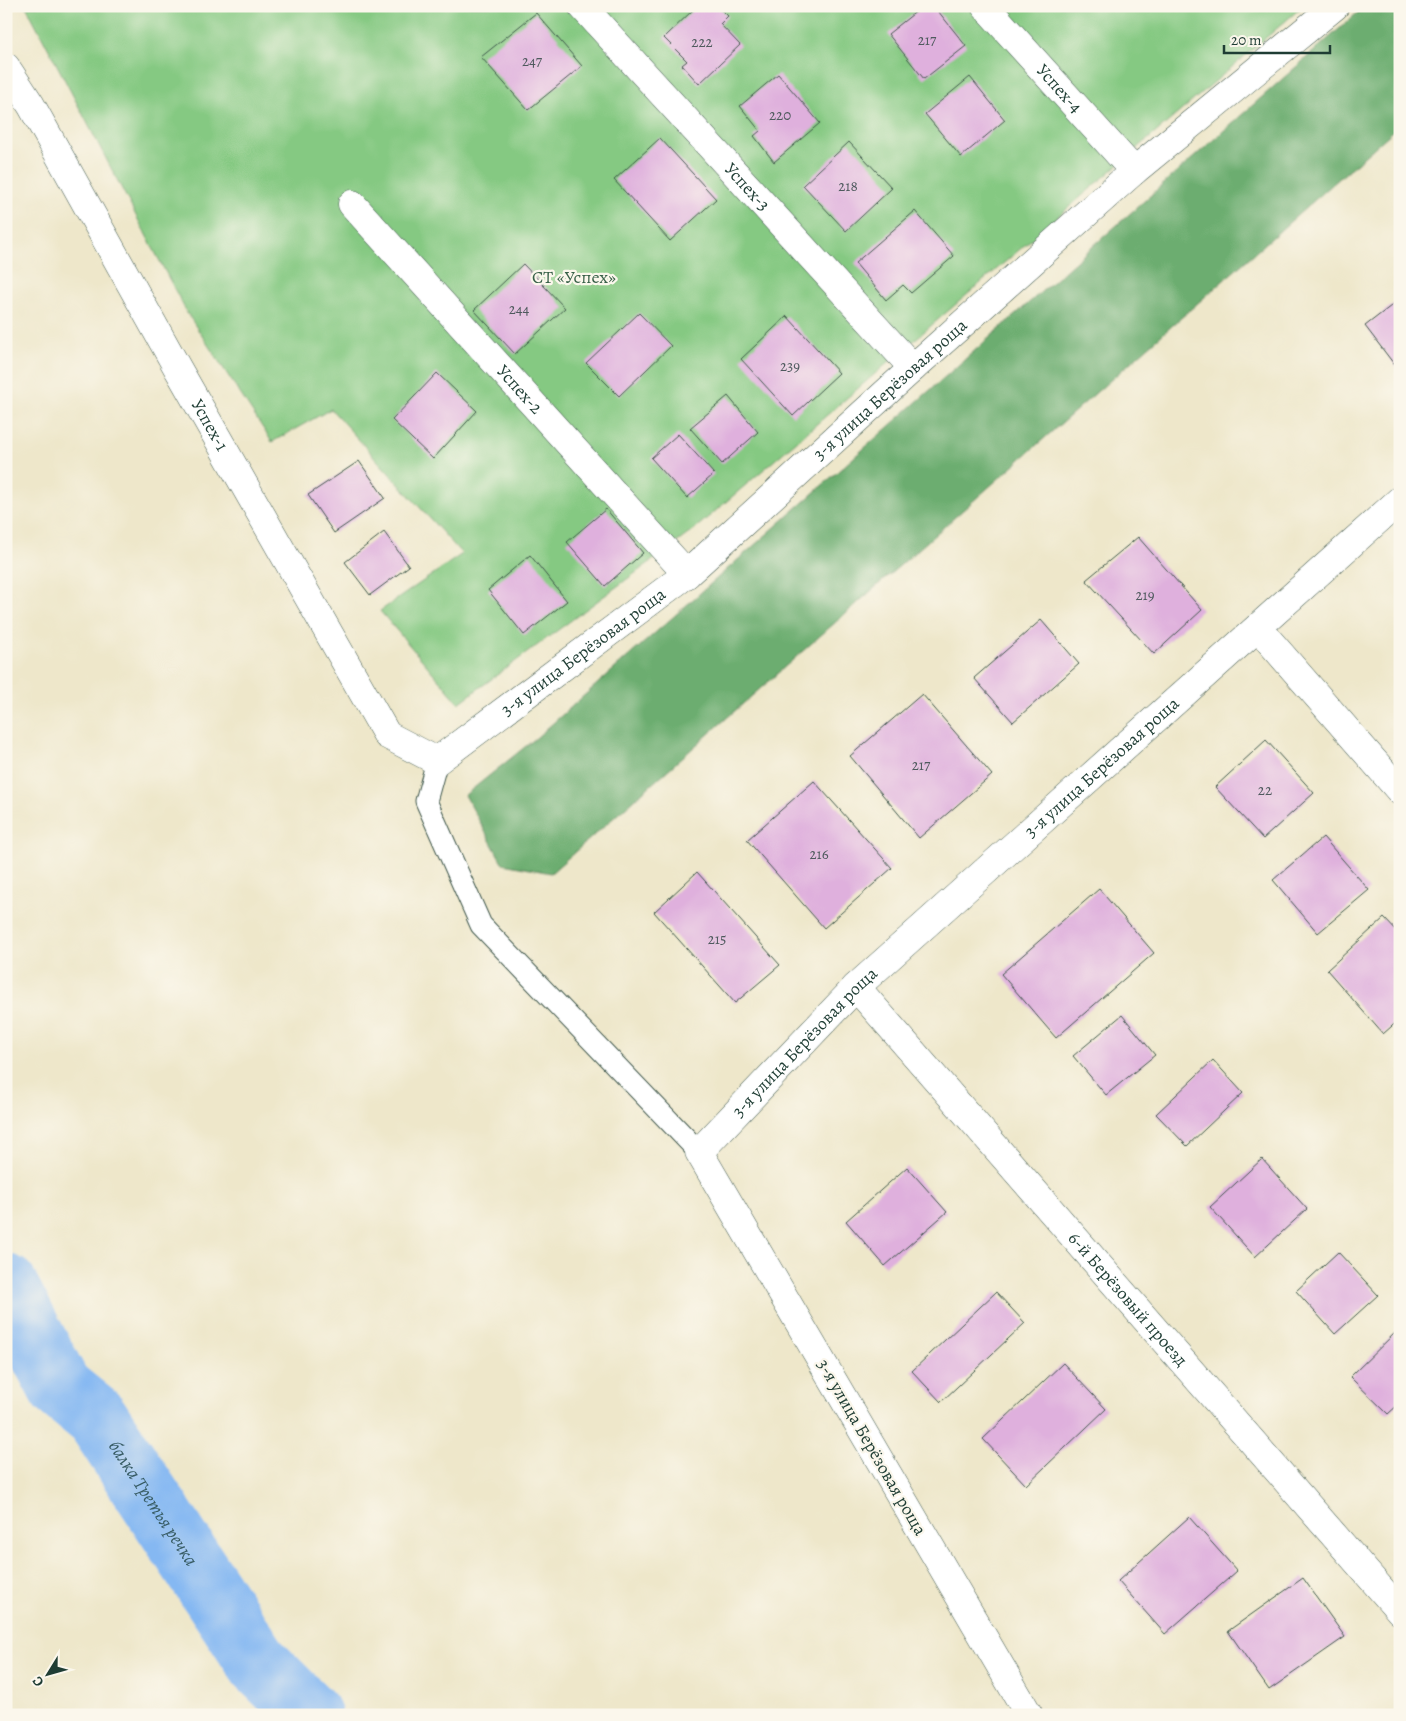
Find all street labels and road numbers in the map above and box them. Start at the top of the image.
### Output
street label: Успех-4 [1031,59,1088,118]
street label: Успех-3 [719,157,776,216]
street label: 3-я улица Берёзовая роща [808,313,973,465]
street label: Успех-2 [491,360,549,419]
street label: Успех-1 [186,394,234,455]
street label: 3-я улица Берёзовая роща [496,582,671,721]
street label: 3-я улица Берёзовая роща [1019,691,1185,843]
street label: 3-я улица Берёзовая роща [726,961,883,1122]
street label: 6-й Берёзовый проезд [1063,1227,1193,1372]
street label: 3-я улица Берёзовая роща [812,1354,933,1540]

